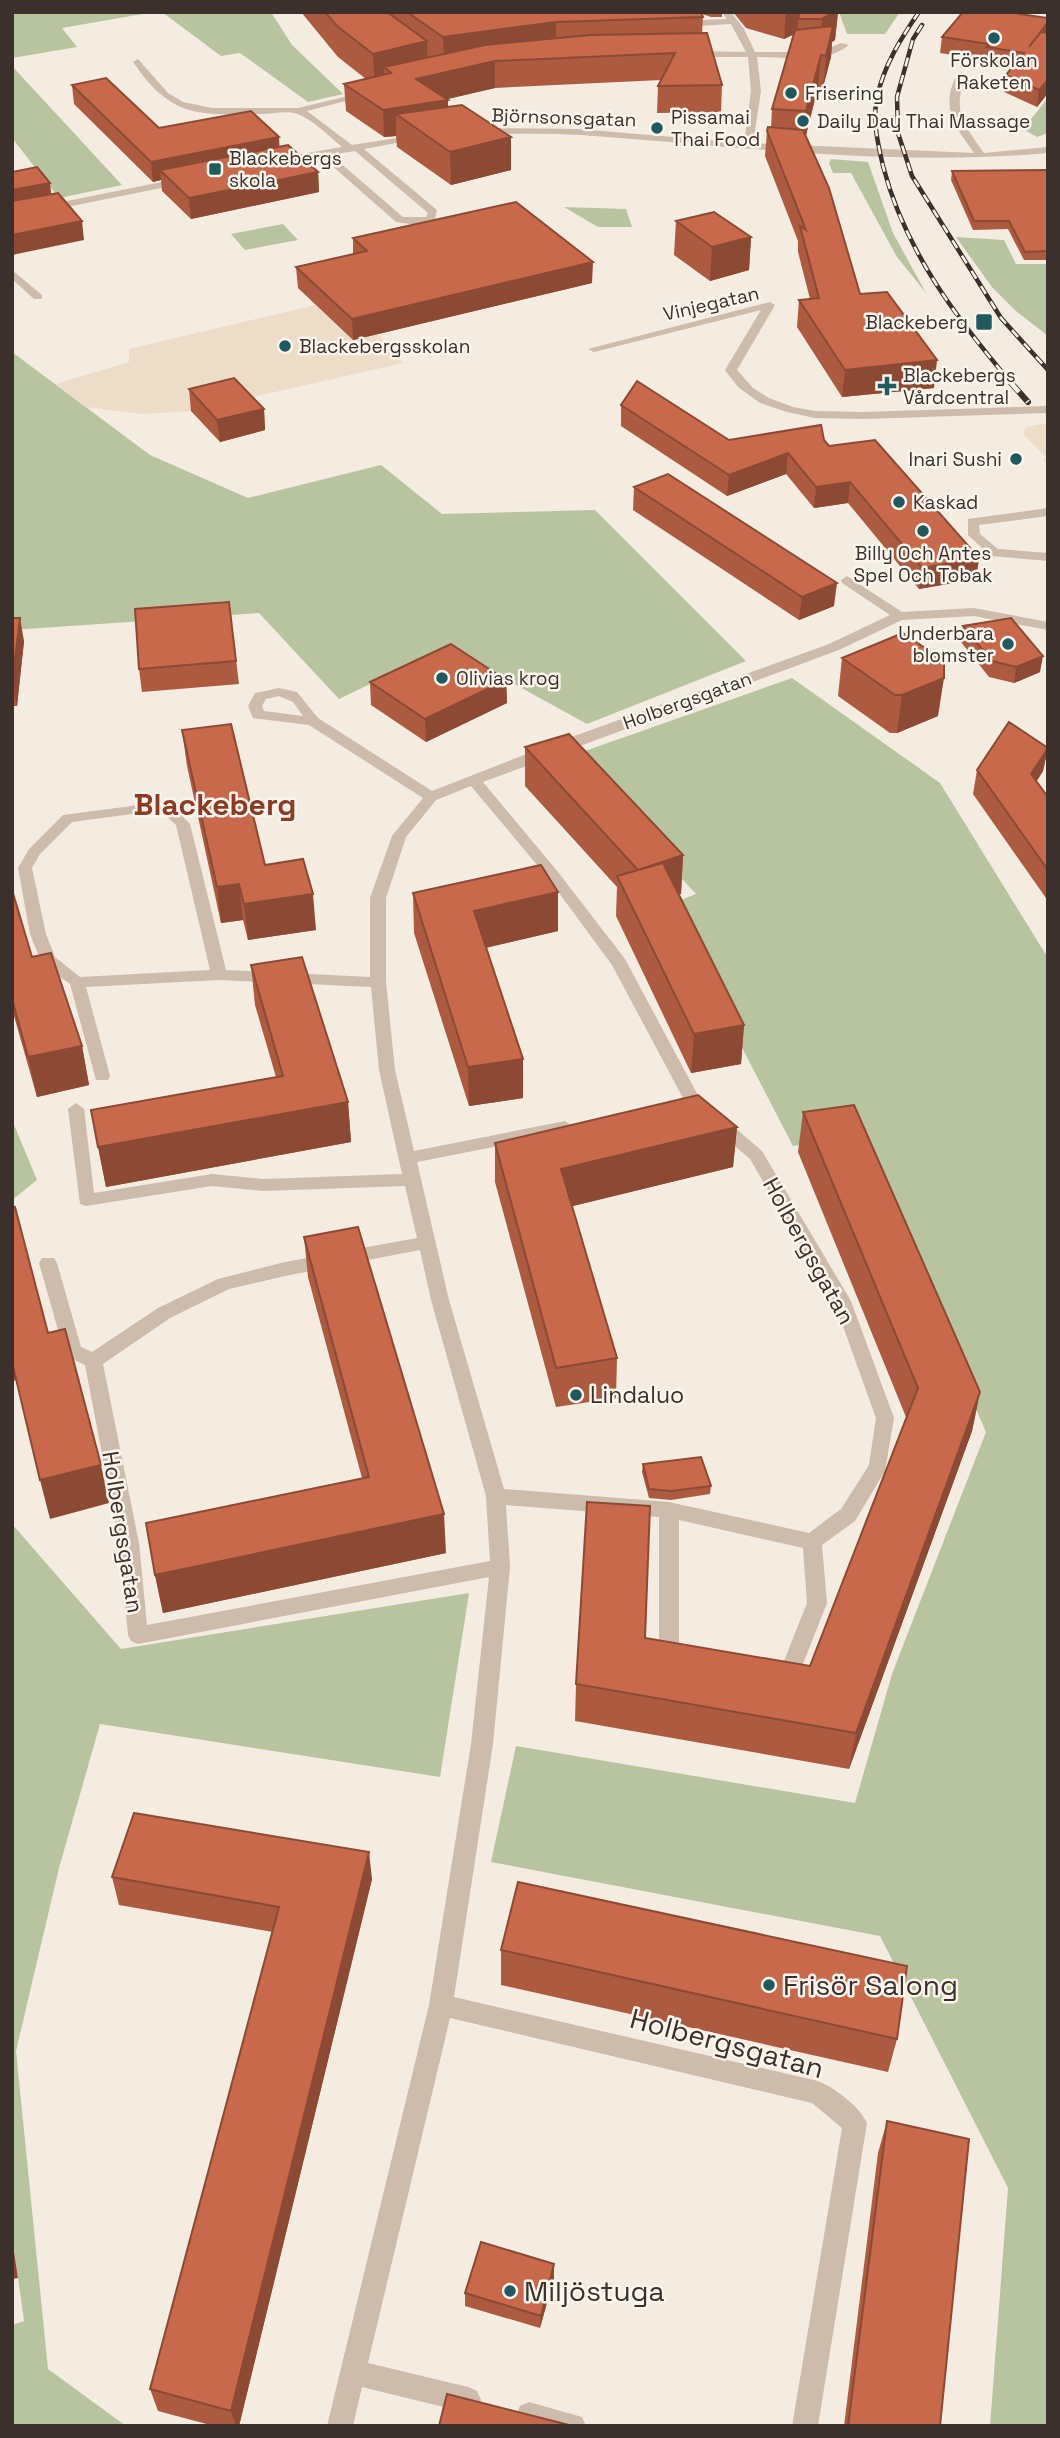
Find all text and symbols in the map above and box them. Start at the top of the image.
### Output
marker: Förskolan Raketen [986,30,1002,46]
place label: Förskolan Raketen [950,48,1038,95]
place label: Frisering [805,81,884,106]
marker: Frisering [783,85,799,101]
street label: Björnsonsgatan [491,102,637,133]
place label: Pissamai Thai Food [671,105,760,152]
place label: Daily Day Thai Massage [817,109,1030,134]
marker: Daily Day Thai Massage [795,113,811,129]
marker: Pissamai Thai Food [649,120,665,136]
place label: Blackebergs skola [229,146,342,193]
marker: Blackebergs skola [207,161,223,177]
street label: Vinjegatan [661,280,762,327]
place label: Blackeberg [865,310,968,335]
marker: Blackeberg [974,312,994,332]
place label: Blackebergsskolan [299,334,470,359]
marker: Blackebergsskolan [277,338,293,354]
place label: Blackebergs Vårdcentral [903,363,1016,410]
marker: Blackebergs Vårdcentral [877,376,897,396]
place label: Inari Sushi [909,447,1002,472]
marker: Inari Sushi [1008,451,1024,467]
place label: Kaskad [913,490,978,515]
marker: Kaskad [891,494,907,510]
marker: Billy Och Antes Spel Och Tobak [915,523,931,539]
place label: Billy Och Antes Spel Och Tobak [853,541,993,588]
place label: Underbara blomster [898,621,994,668]
marker: Underbara blomster [1000,636,1016,652]
place label: Olivias krog [456,666,560,691]
street label: Holbergsgatan [619,666,755,735]
marker: Olivias krog [434,670,450,686]
district label: Blackeberg [134,785,296,824]
street label: Holbergsgatan [756,1172,862,1330]
place label: Lindaluo [590,1380,684,1410]
marker: Lindaluo [568,1387,584,1403]
street label: Holbergsgatan [95,1449,151,1615]
place label: Frisör Salong [783,1967,958,2003]
marker: Frisör Salong [761,1977,777,1993]
street label: Holbergsgatan [626,2000,828,2086]
place label: Miljöstuga [524,2273,665,2309]
marker: Miljöstuga [502,2283,518,2299]

